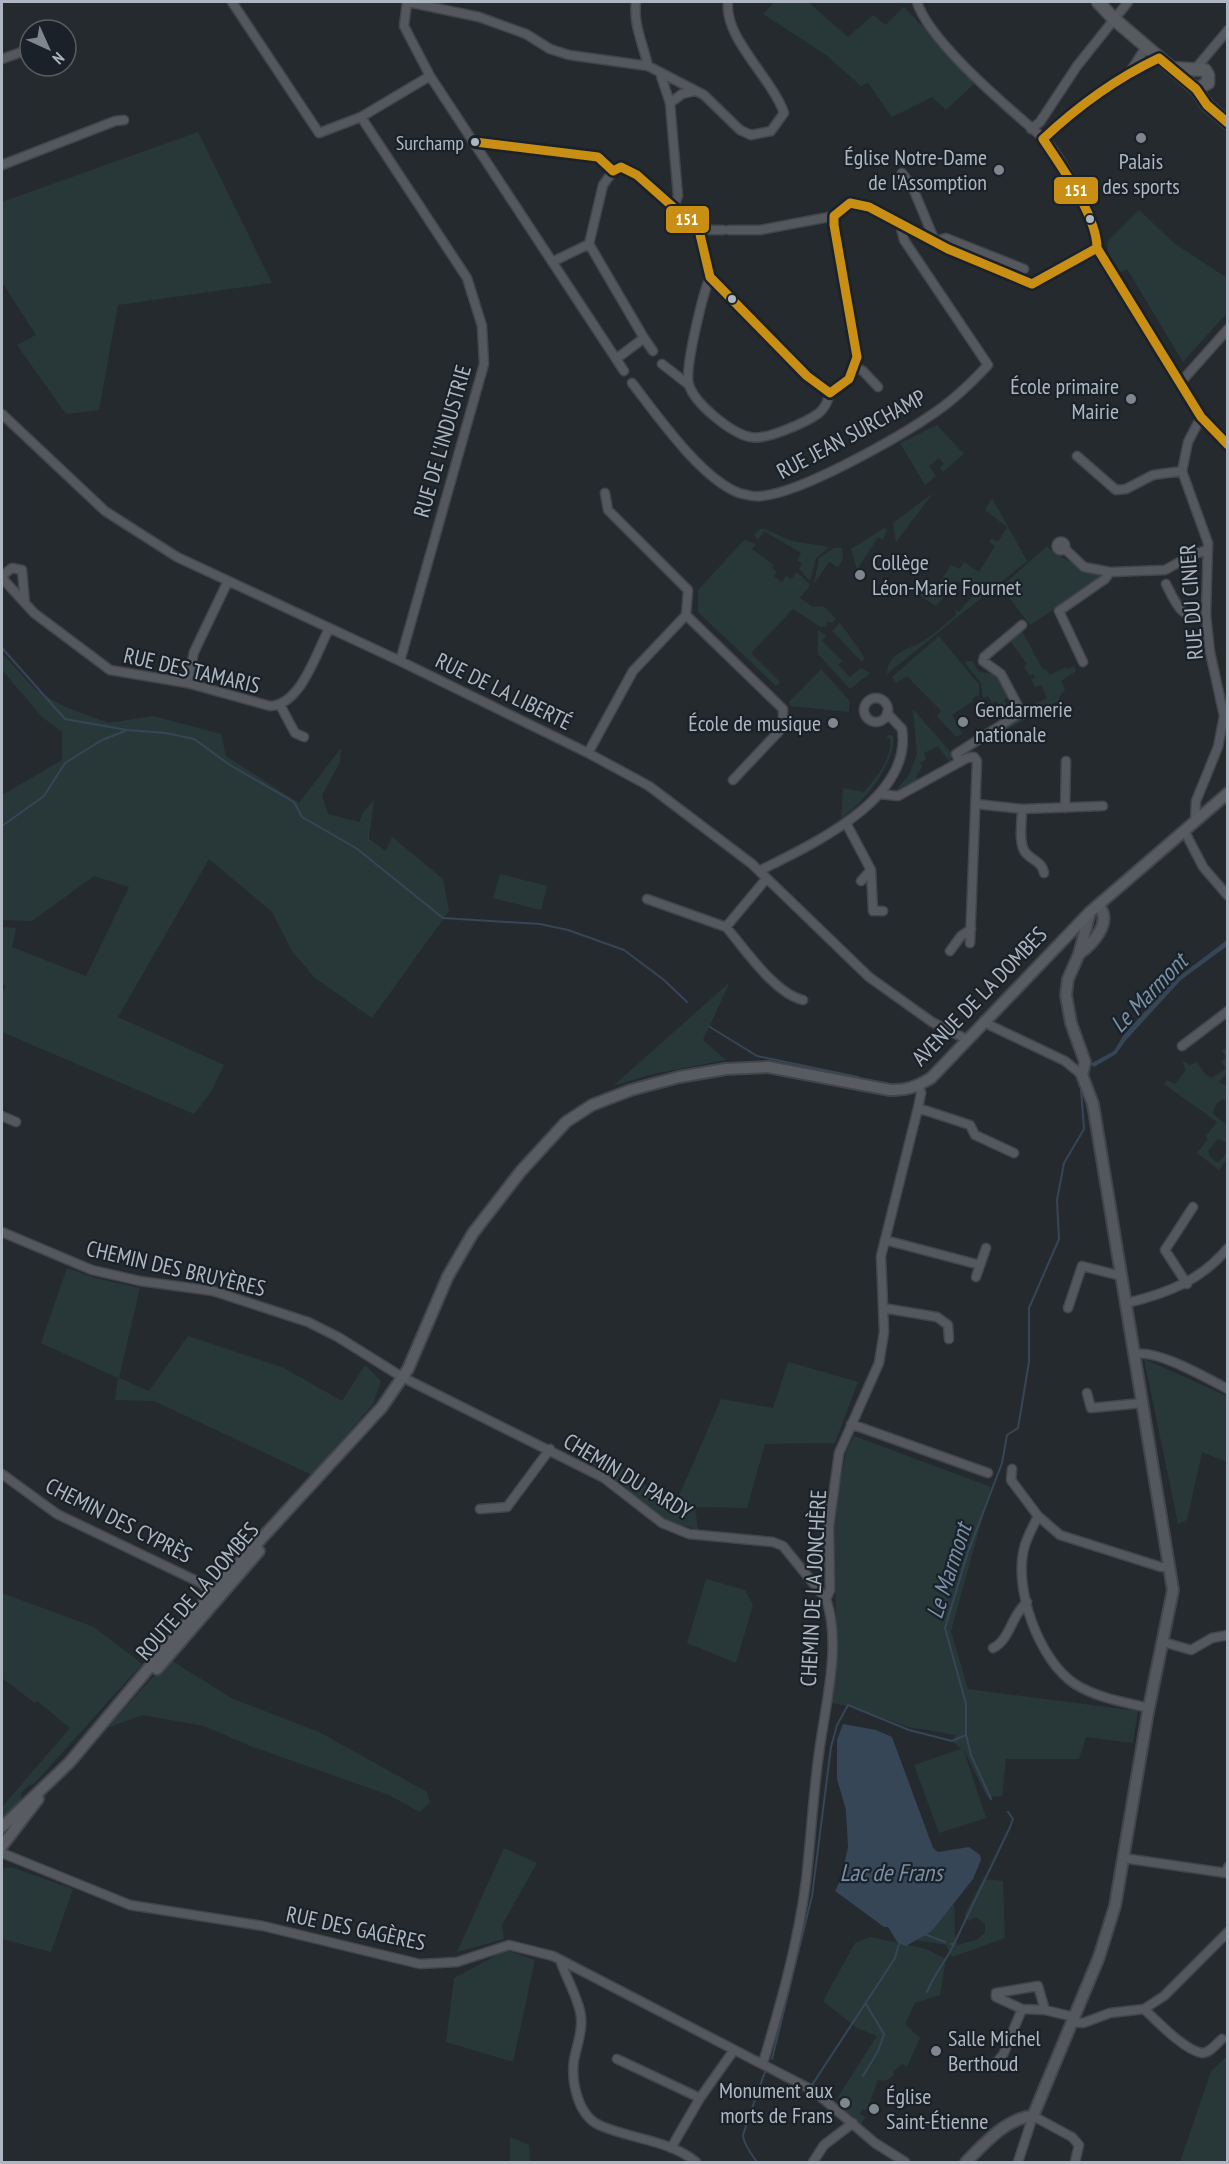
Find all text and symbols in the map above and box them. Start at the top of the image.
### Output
north arrow [18,18,78,78]
text: N [48,48,69,69]
place label: Surchamp [396,130,464,156]
marker: Palais des sports [1134,131,1148,145]
marker: Surchamp [469,136,481,148]
place label: Église Notre-Dame de l'Assomption [844,143,987,196]
place label: Palais des sports [1102,147,1180,200]
marker: Église Notre-Dame de l'Assomption [992,163,1006,177]
line badge: 151 [1053,176,1099,205]
text: 151 [1065,180,1087,200]
line badge: 151 [665,205,710,234]
text: 151 [676,209,698,229]
unlabelled marker [1084,213,1096,225]
unlabelled marker [726,293,738,305]
street label: RUE DE L'INDUSTRIE [407,362,477,520]
place label: École primaire Mairie [1010,372,1119,425]
street label: RUE JEAN SURCHAMP [772,383,930,485]
marker: École primaire Mairie [1124,392,1138,406]
street label: RUE DU CINIER [1173,543,1209,661]
place label: Collège Léon-Marie Fournet [872,548,1021,601]
marker: Collège Léon-Marie Fournet [853,568,867,582]
street label: RUE DES TAMARIS [121,641,263,699]
street label: RUE DE LA LIBERTÉ [431,646,577,736]
place label: Gendarmerie nationale [975,695,1072,748]
place label: École de musique [688,709,821,737]
marker: Gendarmerie nationale [956,715,970,729]
marker: École de musique [826,716,840,730]
street label: AVENUE DE LA DOMBES [905,921,1053,1071]
water label: Le Marmont [1103,945,1196,1039]
street label: CHEMIN DES BRUYÈRES [84,1234,268,1302]
street label: CHEMIN DU PARDY [559,1427,697,1525]
street label: CHEMIN DES CYPRÈS [41,1471,197,1569]
street label: CHEMIN DE LA JONCHÈRE [794,1489,832,1687]
street label: ROUTE DE LA DOMBES [130,1516,264,1666]
water label: Le Marmont [919,1517,979,1622]
water label: Lac de Frans [840,1857,945,1888]
street label: RUE DES GAGÈRES [284,1900,428,1956]
place label: Salle Michel Berthoud [948,2024,1042,2077]
marker: Salle Michel Berthoud [929,2044,943,2058]
place label: Monument aux morts de Frans [719,2076,833,2129]
place label: Église Saint-Étienne [886,2082,988,2135]
marker: Monument aux morts de Frans [838,2096,852,2110]
marker: Église Saint-Étienne [867,2102,881,2116]

